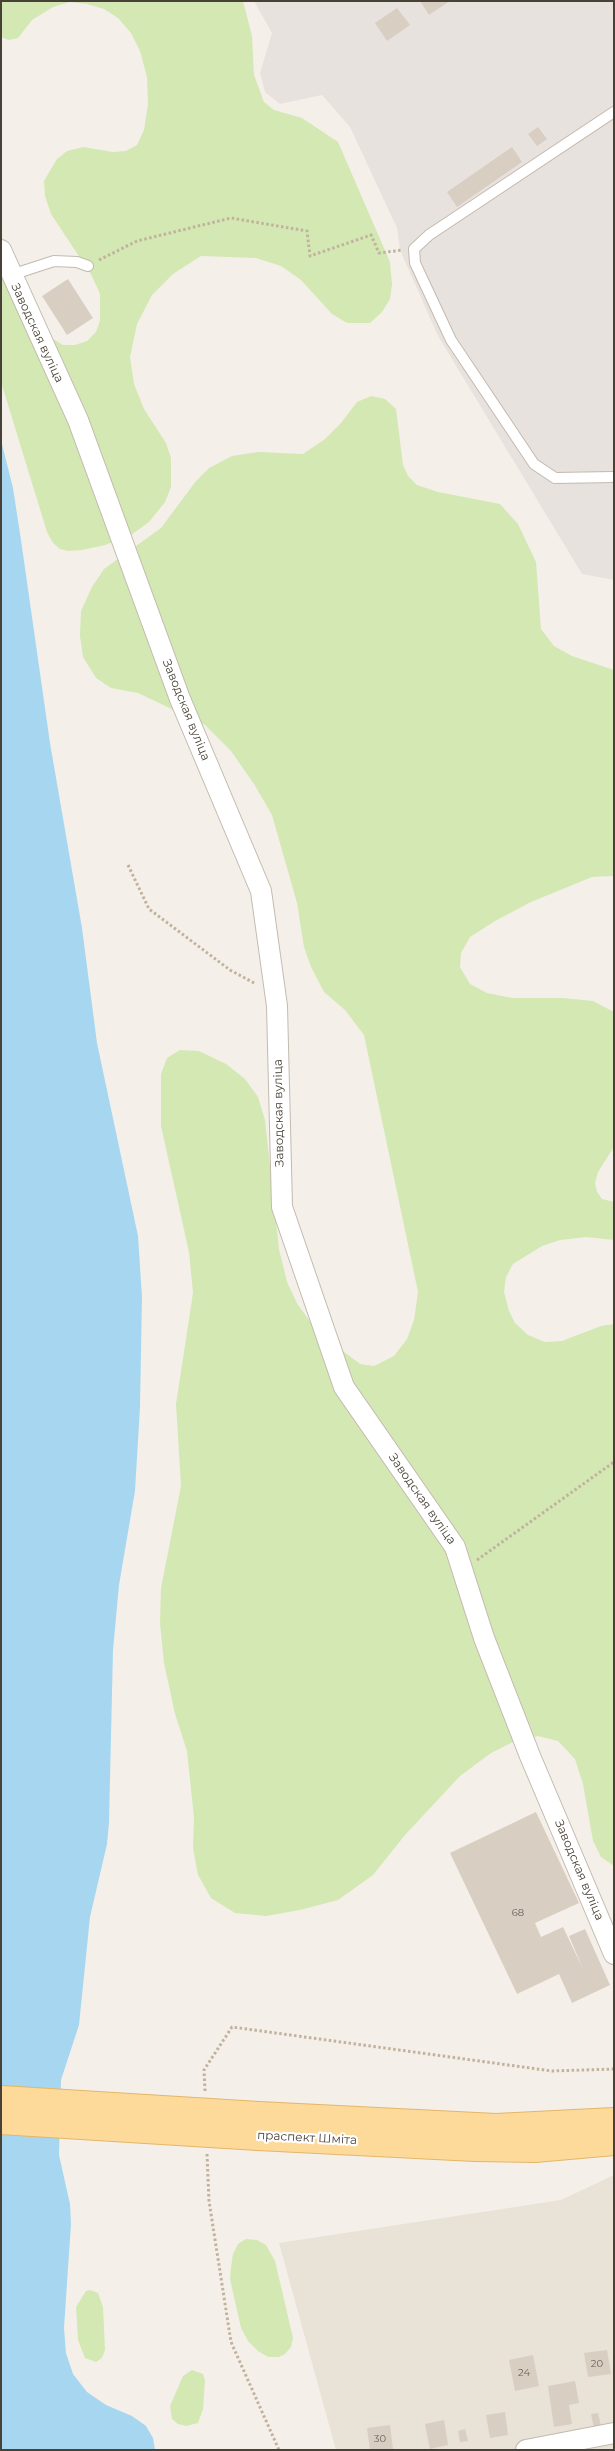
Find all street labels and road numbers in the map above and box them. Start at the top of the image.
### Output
street label: Заводская вуліца [8,281,66,385]
street label: Заводская вуліца [159,657,213,763]
street label: Заводская вуліца [271,1059,287,1167]
street label: Заводская вуліца [385,1451,459,1547]
street label: Заводская вуліца [551,1818,607,1922]
street label: праспект Шміта [257,2128,357,2148]

